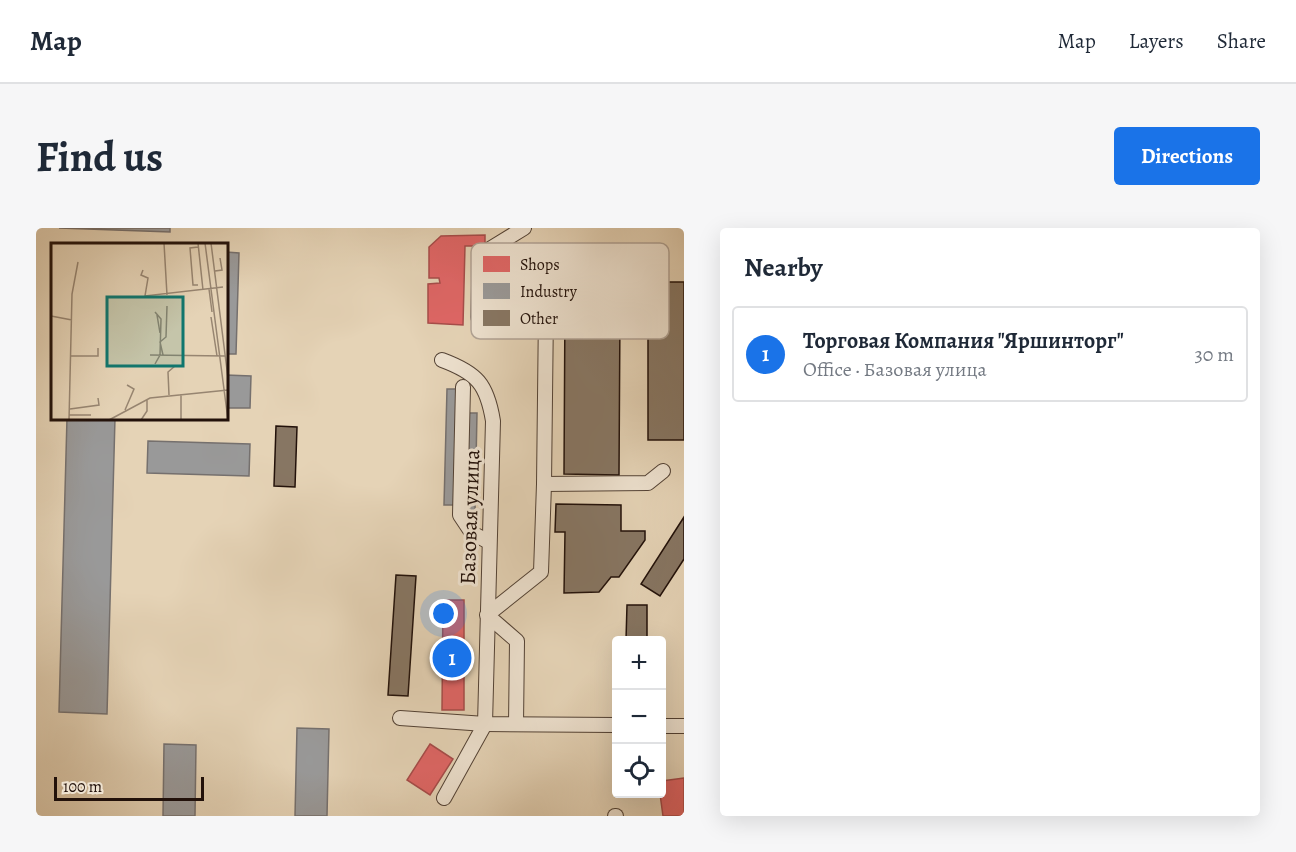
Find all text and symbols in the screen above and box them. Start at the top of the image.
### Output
text: Map [30,22,82,60]
text: Map [1057,27,1096,55]
text: Layers [1129,27,1184,55]
text: Share [1217,27,1266,55]
button: Directions [1114,127,1260,185]
text: Find us [36,128,163,185]
inset map [51,243,228,420]
legend [471,243,669,339]
text: Nearby [744,250,823,285]
text: Shops [520,254,560,276]
text: Industry [520,281,578,303]
text: Other [520,308,558,330]
text: Торговая Компания "Яршинторг" [803,326,1124,356]
text: 1 [762,341,769,368]
text: 30 m [1194,341,1234,368]
text: Office · Базовая улица [803,356,987,383]
street label: Базовая улица [453,448,487,585]
your location [429,599,458,628]
pin: 1 [432,636,472,680]
map controls [612,636,666,798]
button: + [612,636,666,690]
button: − [612,690,666,744]
button: locate [612,744,666,798]
scale bar [54,774,204,802]
text: 100 m [63,776,102,798]

